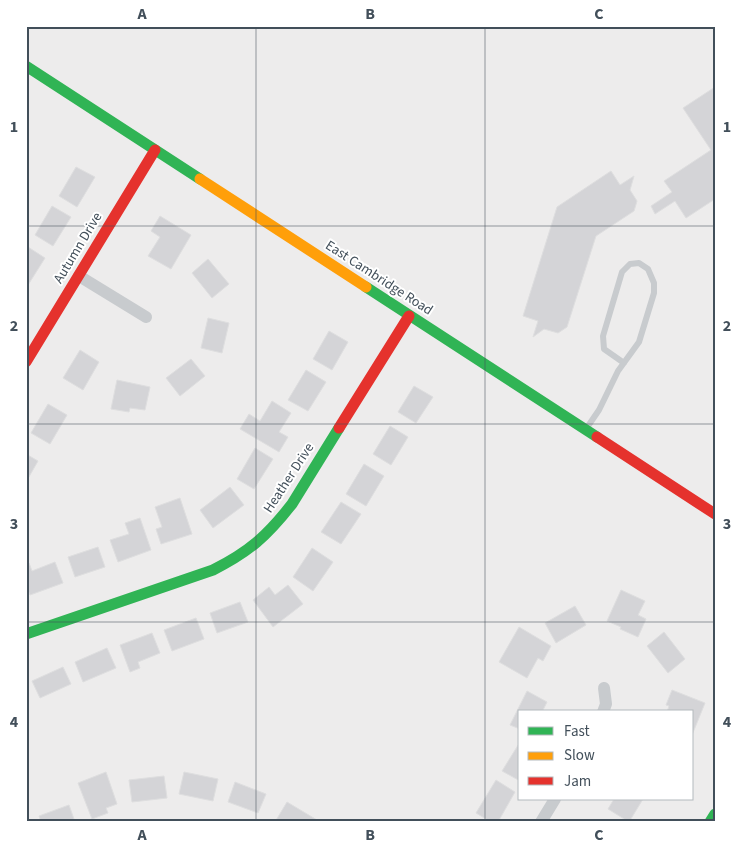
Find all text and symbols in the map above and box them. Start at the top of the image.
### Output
text: A [136,3,147,25]
text: B [365,3,375,25]
text: C [594,3,604,25]
text: 1 [10,116,18,138]
text: 1 [723,116,731,138]
street label: Autumn Drive [49,209,107,287]
street label: East Cambridge Road [321,236,437,320]
text: 2 [10,315,18,337]
text: 2 [723,315,731,337]
street label: Heather Drive [259,439,319,517]
text: 3 [10,513,18,535]
text: 3 [723,513,731,535]
legend [518,710,694,800]
text: 4 [10,711,19,733]
text: 4 [723,711,732,733]
text: Fast [564,721,590,742]
text: Slow [564,745,595,766]
text: Jam [564,771,591,792]
text: A [136,824,147,846]
text: B [365,824,375,846]
text: C [594,824,604,846]

